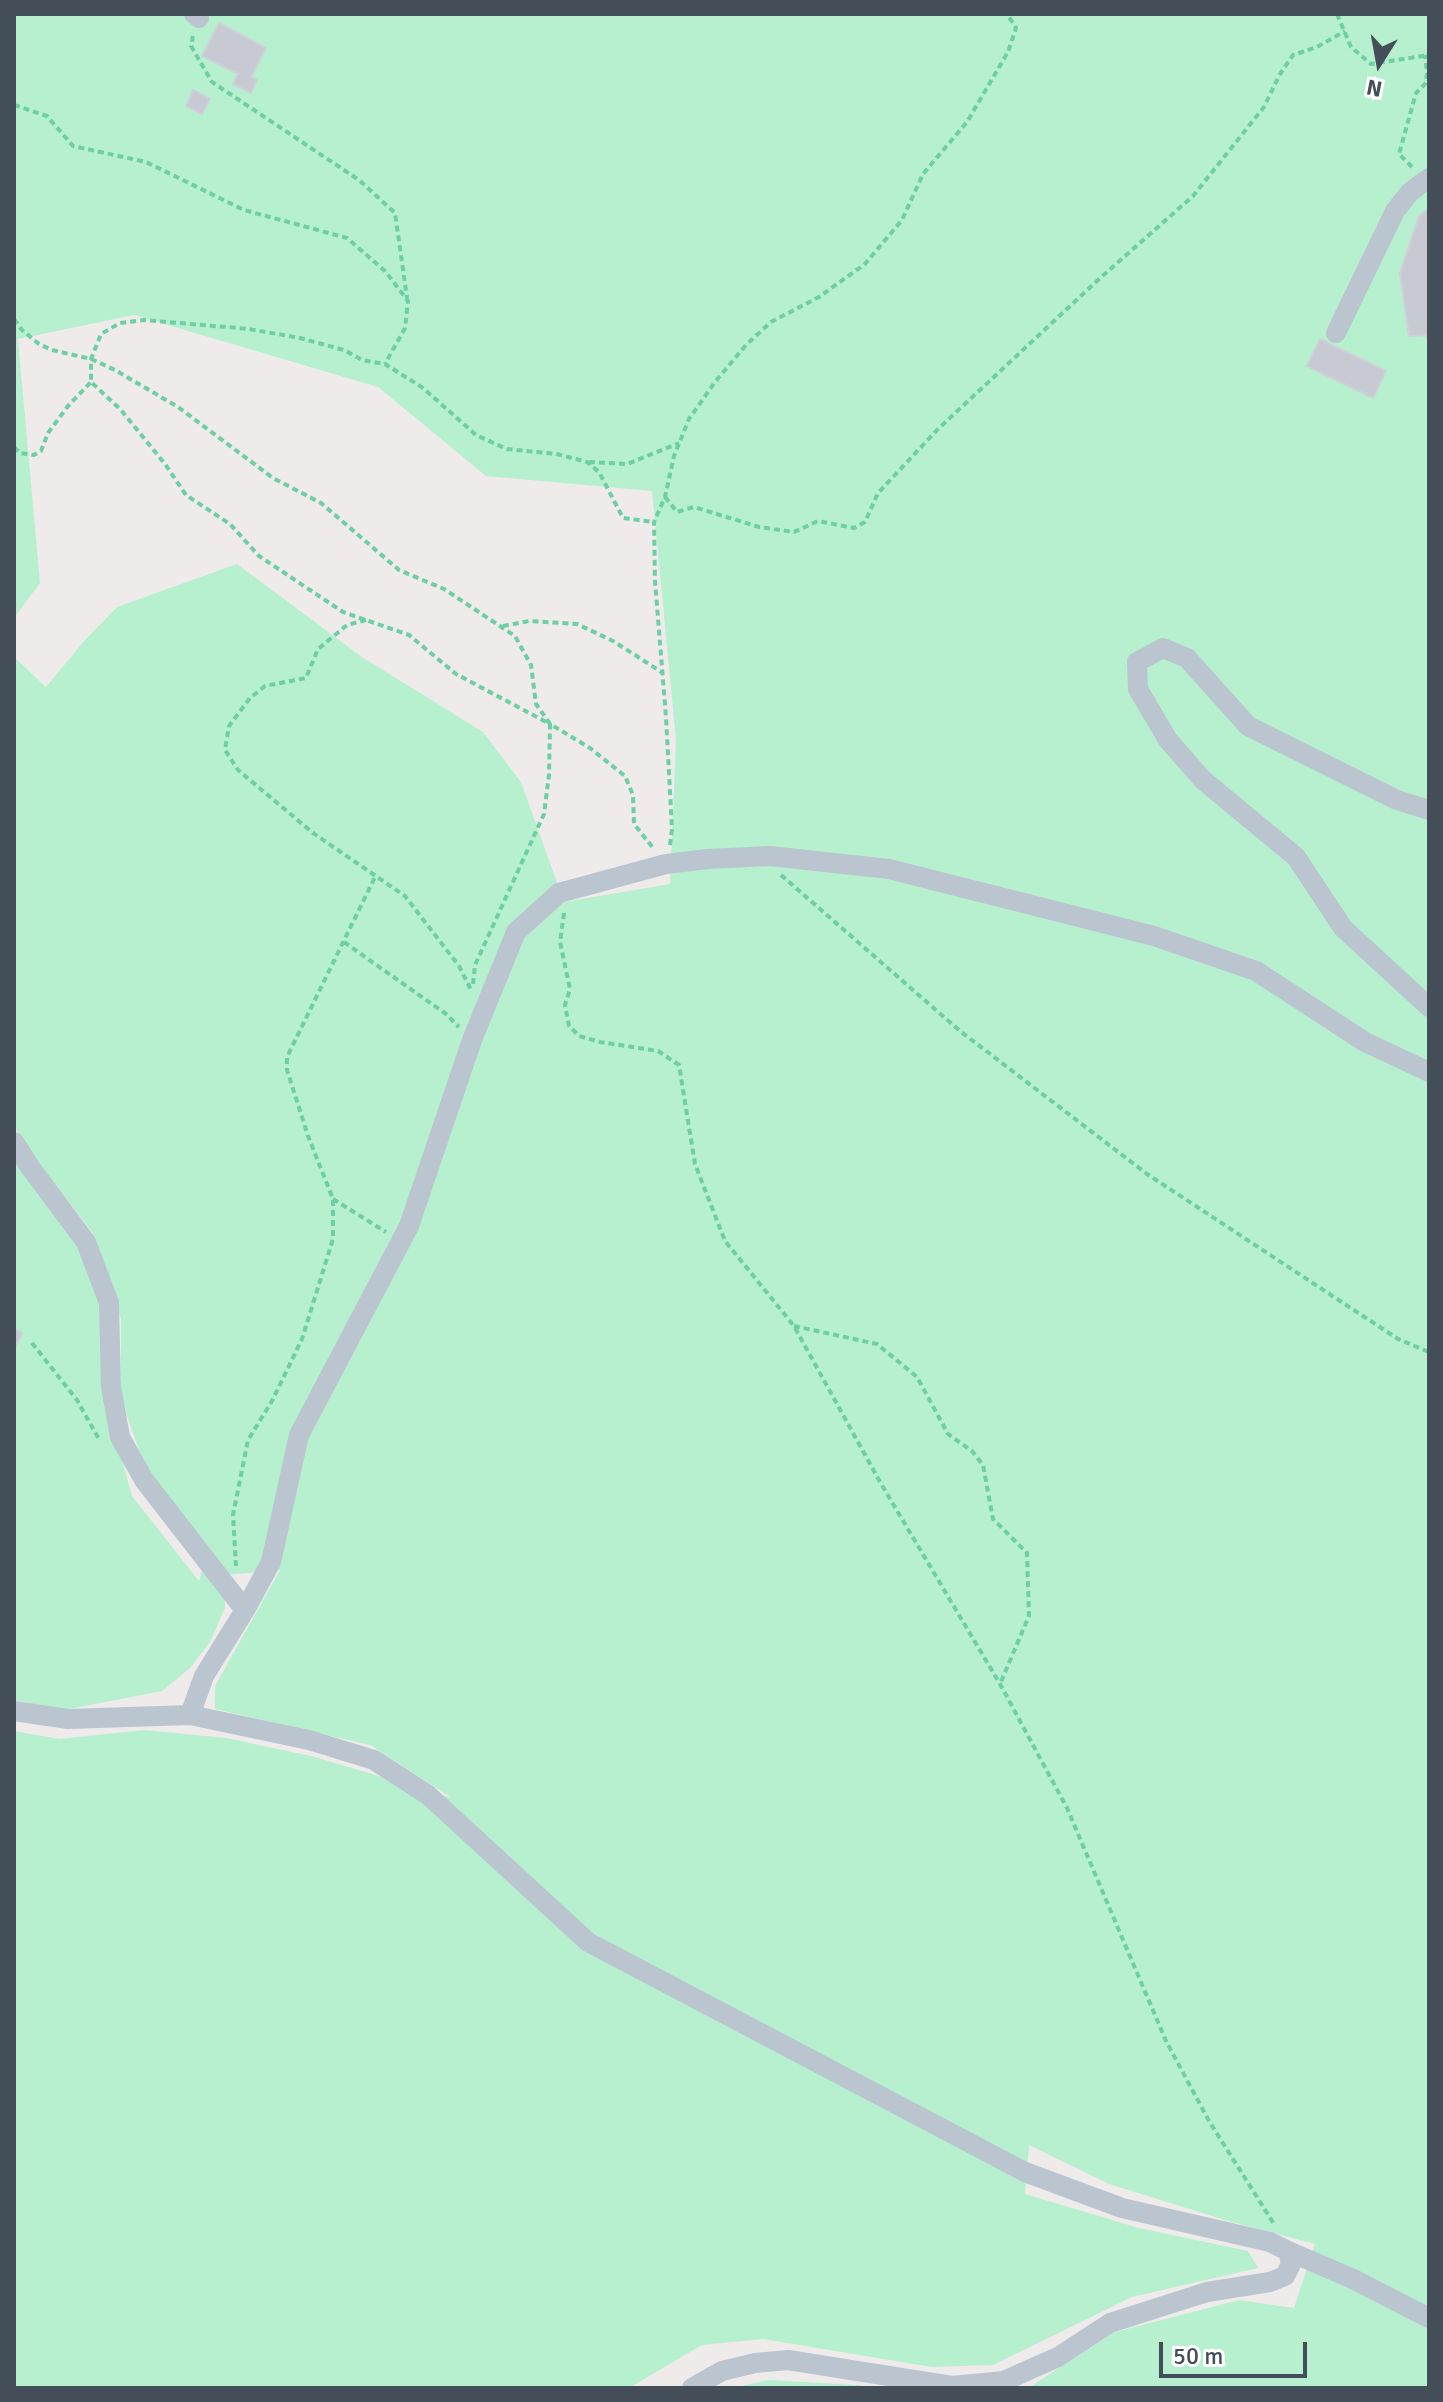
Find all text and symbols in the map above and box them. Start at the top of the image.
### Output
north arrow [1339,24,1419,104]
text: N [1364,73,1384,103]
scale bar [1163,2326,1311,2376]
text: 50 m [1173,2341,1223,2371]

